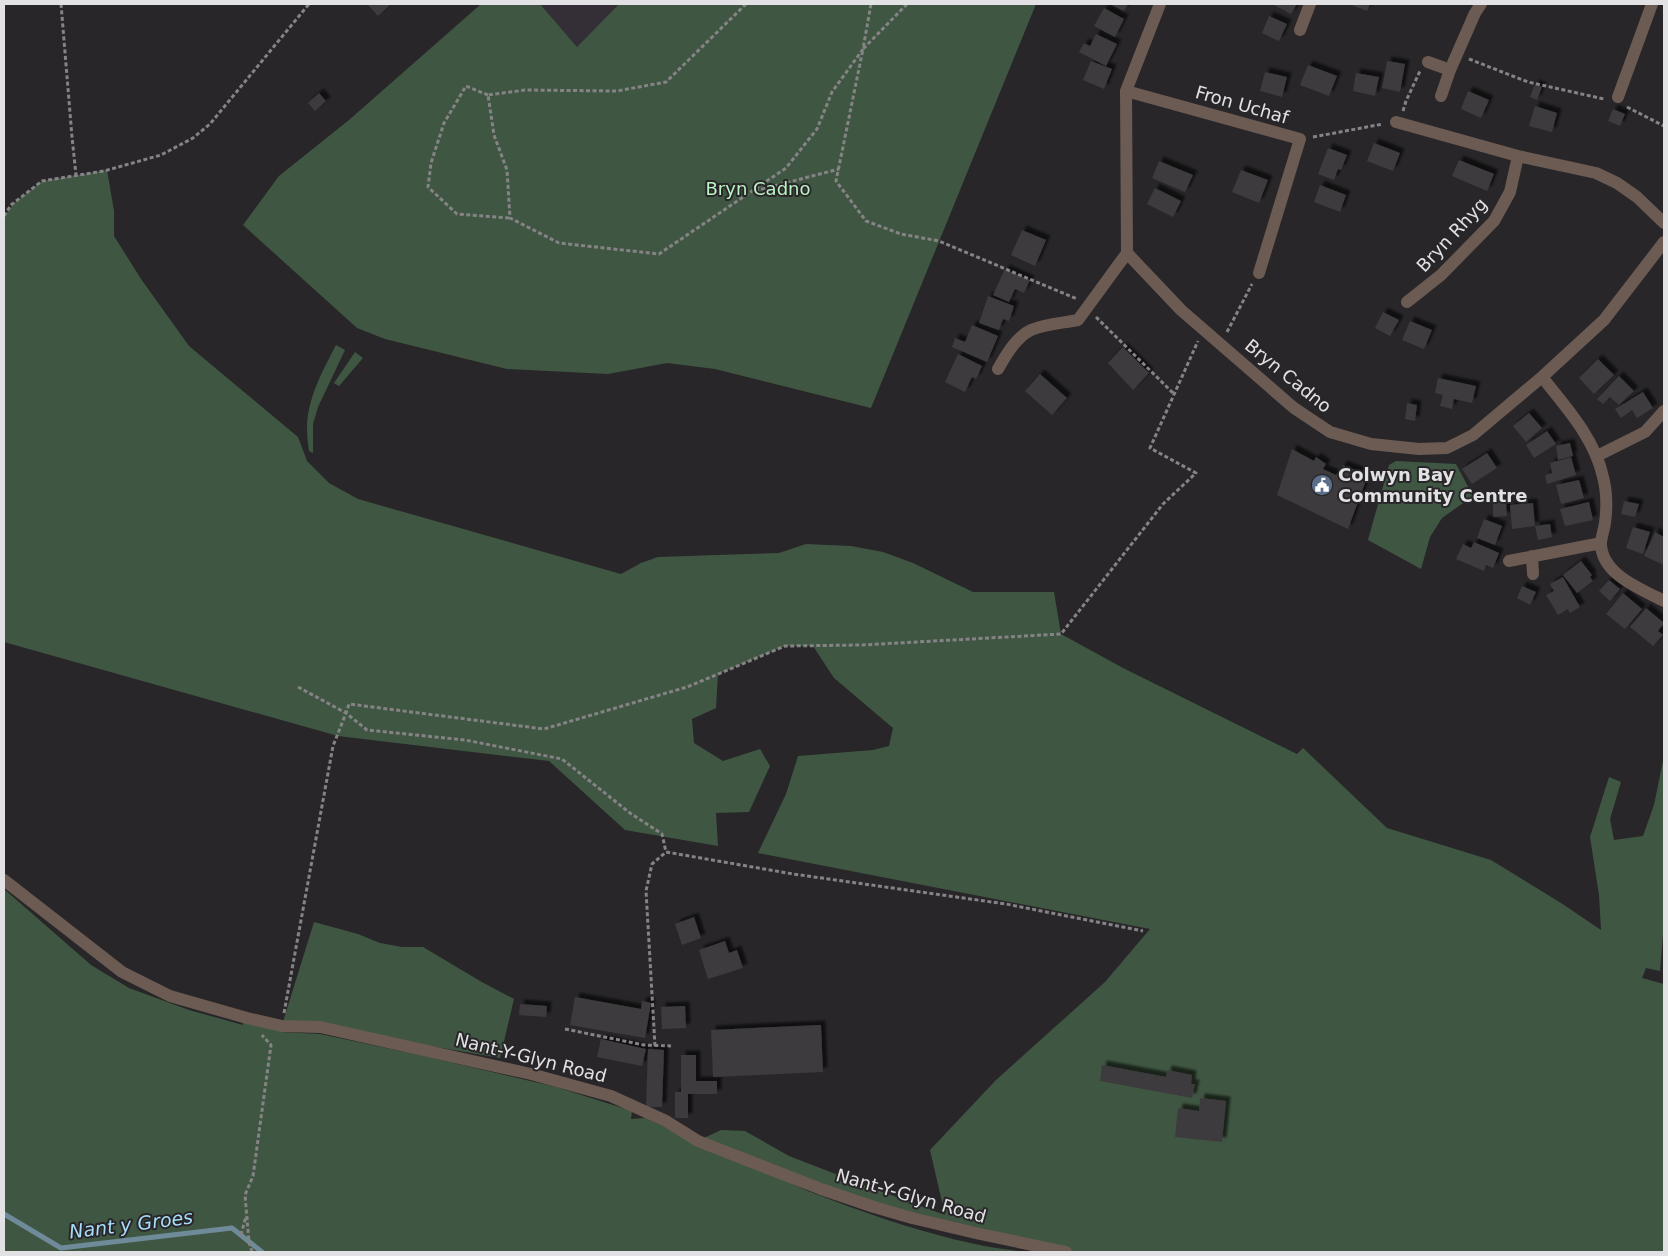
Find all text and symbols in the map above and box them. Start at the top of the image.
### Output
street label: Fron Uchaf [1193,81,1292,128]
park label: Bryn Cadno [706,178,810,199]
street label: Bryn Rhyg [1412,193,1491,276]
street label: Bryn Cadno [1241,334,1336,417]
place label: Colwyn Bay Community Centre [1338,464,1527,506]
public building icon: Colwyn Bay Community Centre [1310,473,1334,497]
street label: Nant-Y-Glyn Road [453,1029,609,1086]
street label: Nant-Y-Glyn Road [834,1164,989,1227]
water label: Nant y Groes [68,1205,194,1242]

